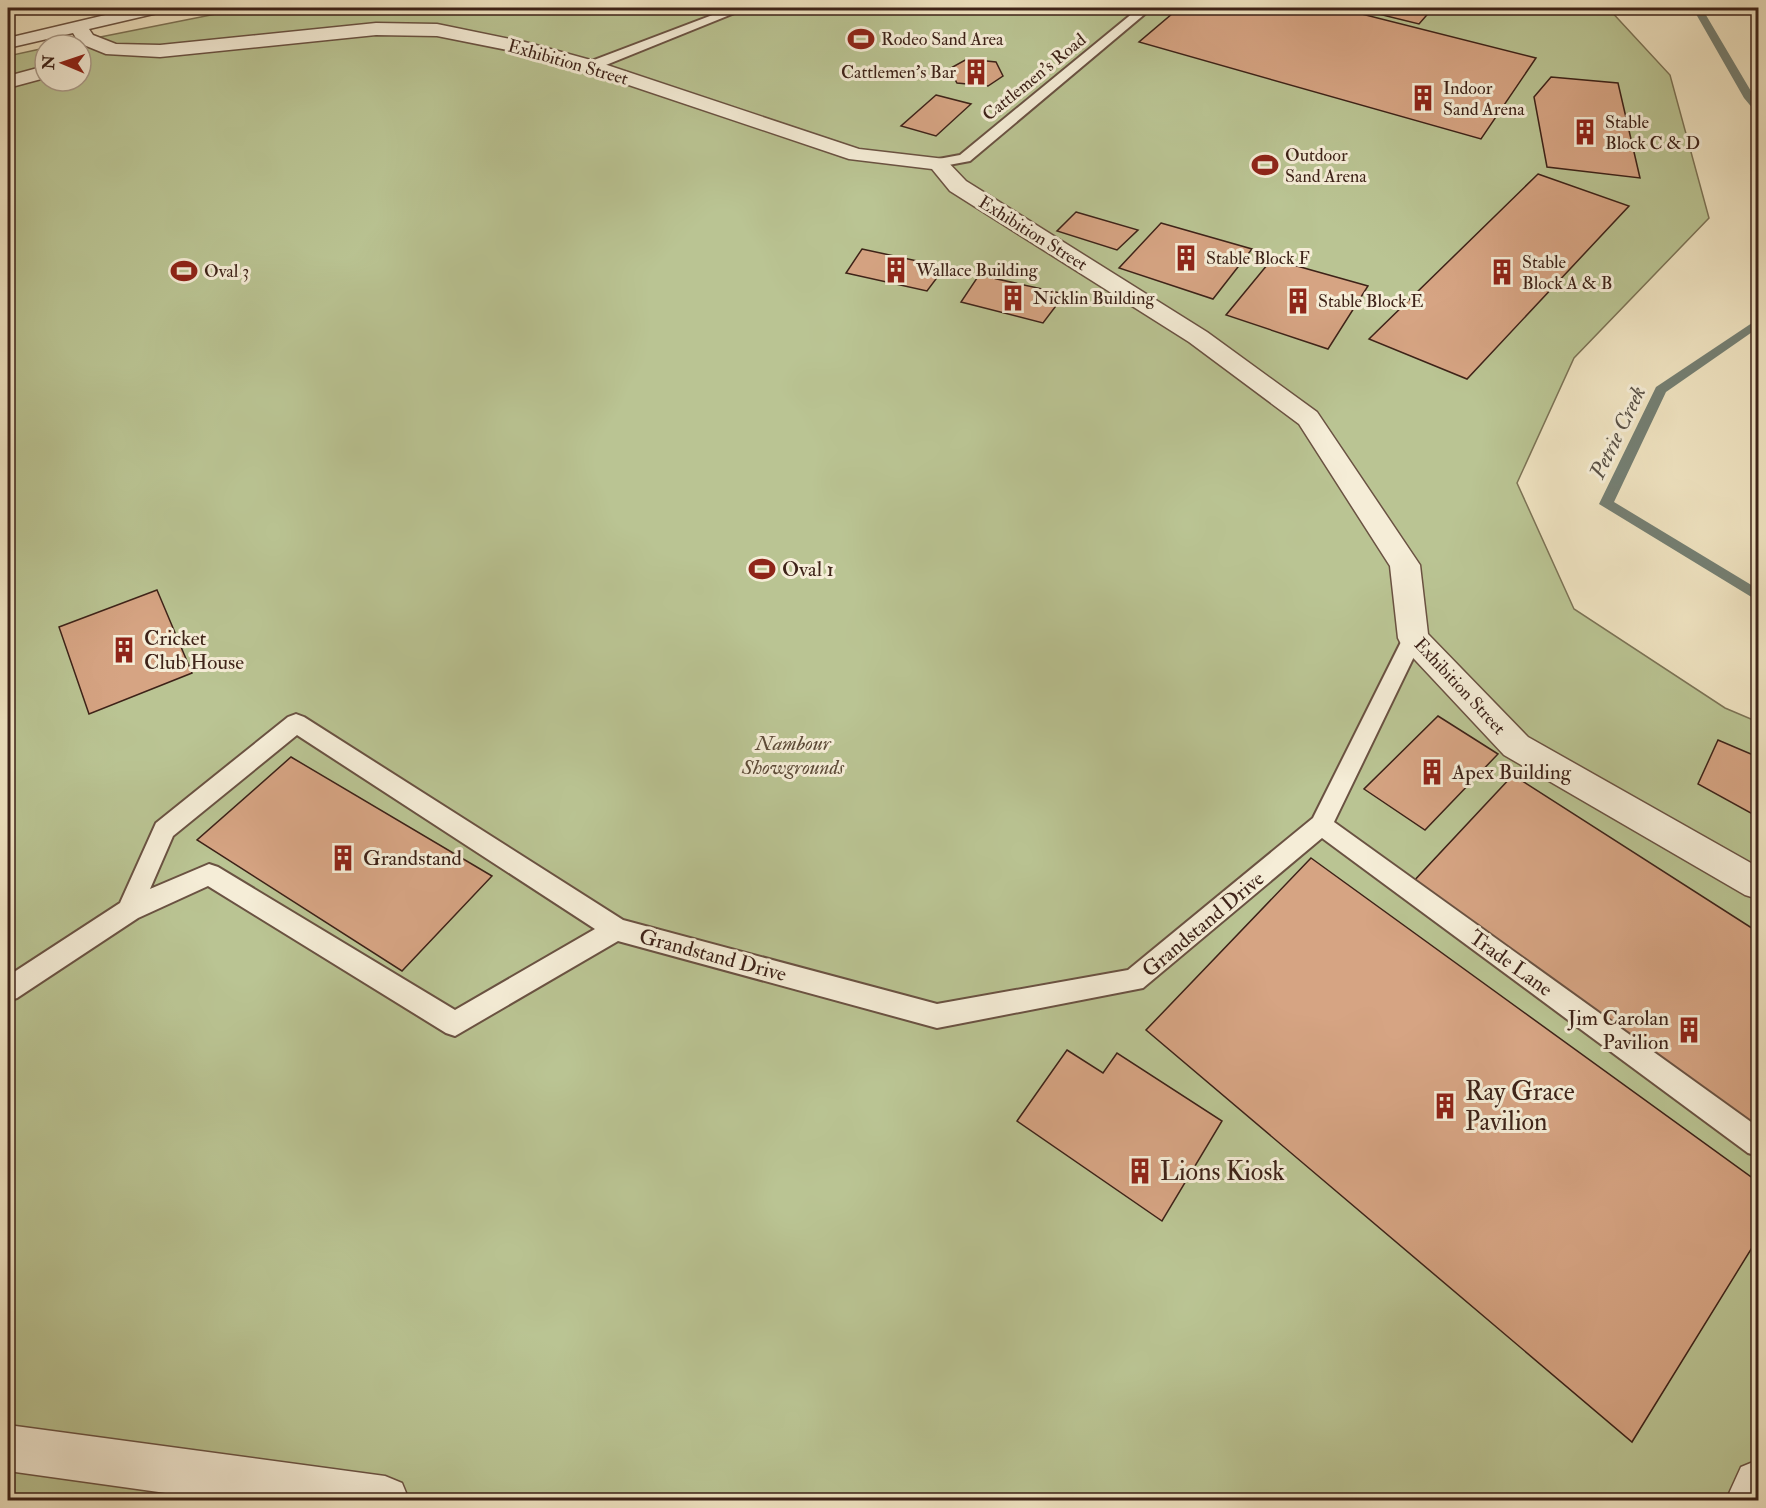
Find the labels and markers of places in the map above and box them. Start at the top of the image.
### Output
sports icon: Rodeo Sand Area [846,24,876,54]
place label: Rodeo Sand Area [881,28,1004,51]
building icon: Cattlemen's Bar [961,57,991,87]
place label: Cattlemen's Bar [841,61,956,84]
place label: Indoor Sand Arena [1443,77,1525,121]
building icon: Indoor Sand Arena [1408,83,1438,113]
place label: Stable Block C & D [1605,111,1700,155]
building icon: Stable Block C & D [1570,117,1600,147]
place label: Outdoor Sand Arena [1285,144,1367,188]
sports icon: Outdoor Sand Arena [1250,150,1280,180]
building icon: Stable Block F [1171,243,1201,273]
place label: Stable Block F [1206,247,1310,270]
place label: Stable Block A & B [1522,251,1612,295]
building icon: Wallace Building [881,255,911,285]
sports icon: Oval 3 [169,256,199,286]
building icon: Stable Block A & B [1487,257,1517,287]
place label: Wallace Building [915,259,1039,282]
place label: Oval 3 [204,260,249,283]
building icon: Nicklin Building [998,283,1028,313]
building icon: Stable Block E [1283,286,1313,316]
place label: Nicklin Building [1033,287,1155,310]
place label: Stable Block E [1318,290,1423,313]
sports icon: Oval 1 [747,554,777,584]
place label: Oval 1 [782,556,834,583]
place label: Cricket Club House [144,625,244,676]
building icon: Cricket Club House [109,635,139,665]
building icon: Apex Building [1417,757,1447,787]
place label: Apex Building [1451,759,1572,786]
building icon: Grandstand [328,843,358,873]
place label: Grandstand [363,845,463,872]
place label: Jim Carolan Pavilion [1567,1005,1669,1056]
building icon: Jim Carolan Pavilion [1674,1015,1704,1045]
place label: Ray Grace Pavilion [1465,1076,1575,1138]
building icon: Ray Grace Pavilion [1430,1091,1460,1121]
building icon: Lions Kiosk [1125,1156,1155,1186]
place label: Lions Kiosk [1160,1156,1285,1188]

